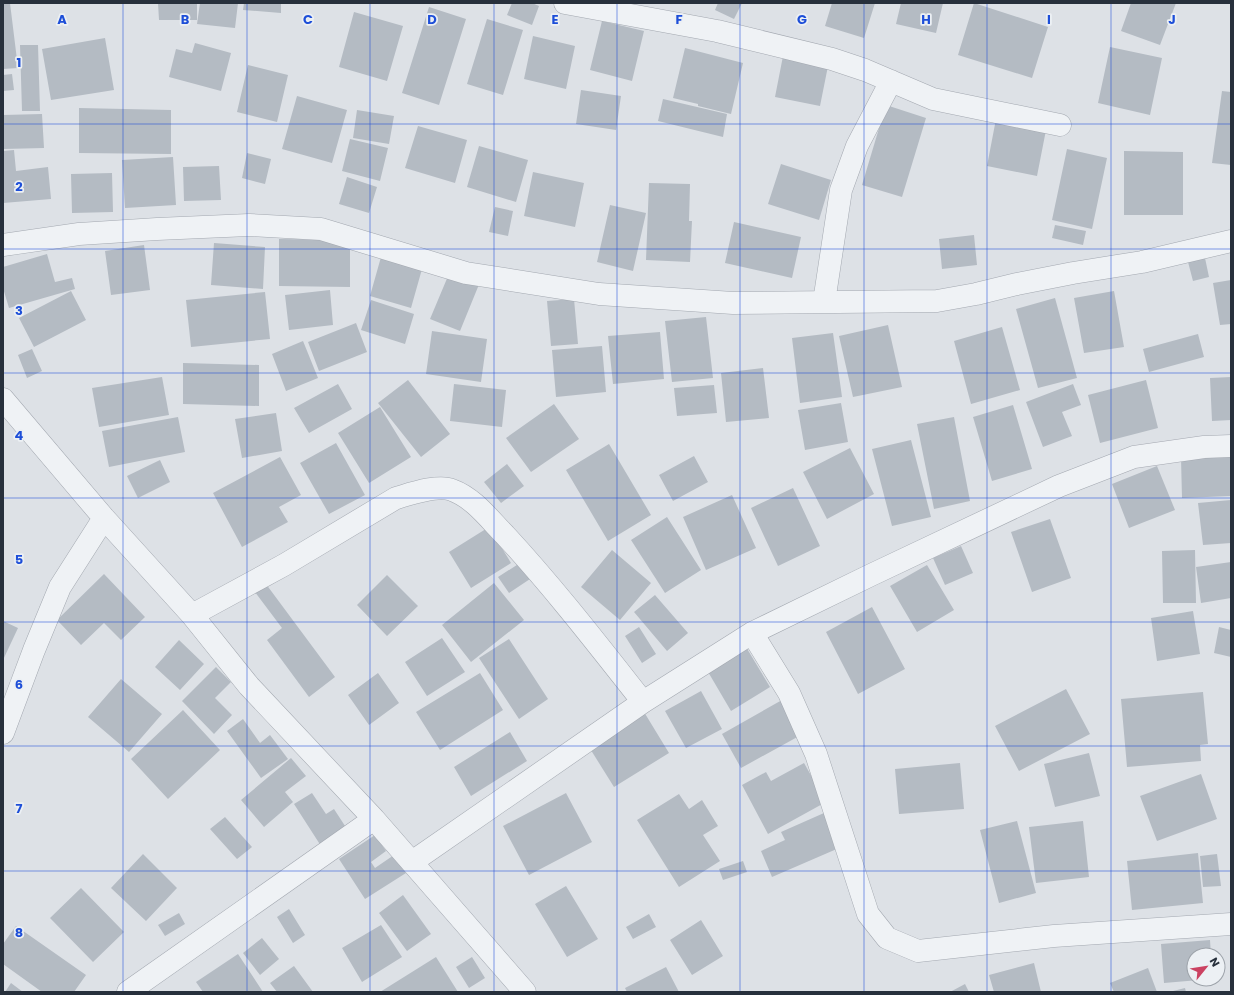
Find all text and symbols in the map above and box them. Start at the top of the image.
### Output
text: A [57,10,67,29]
text: B [181,10,190,29]
text: C [303,10,313,29]
text: D [427,10,437,29]
text: E [551,10,559,29]
text: F [675,10,683,29]
text: G [797,10,807,29]
text: H [921,10,931,29]
text: I [1047,10,1051,29]
text: J [1168,10,1176,29]
text: 1 [17,53,21,72]
text: 2 [15,177,23,196]
text: 3 [15,301,23,320]
text: 4 [15,426,24,445]
text: 5 [15,550,23,569]
text: 6 [15,675,23,694]
text: 7 [16,799,23,818]
text: 8 [15,923,23,942]
north arrow [1186,947,1226,987]
text: N [1206,954,1224,970]

